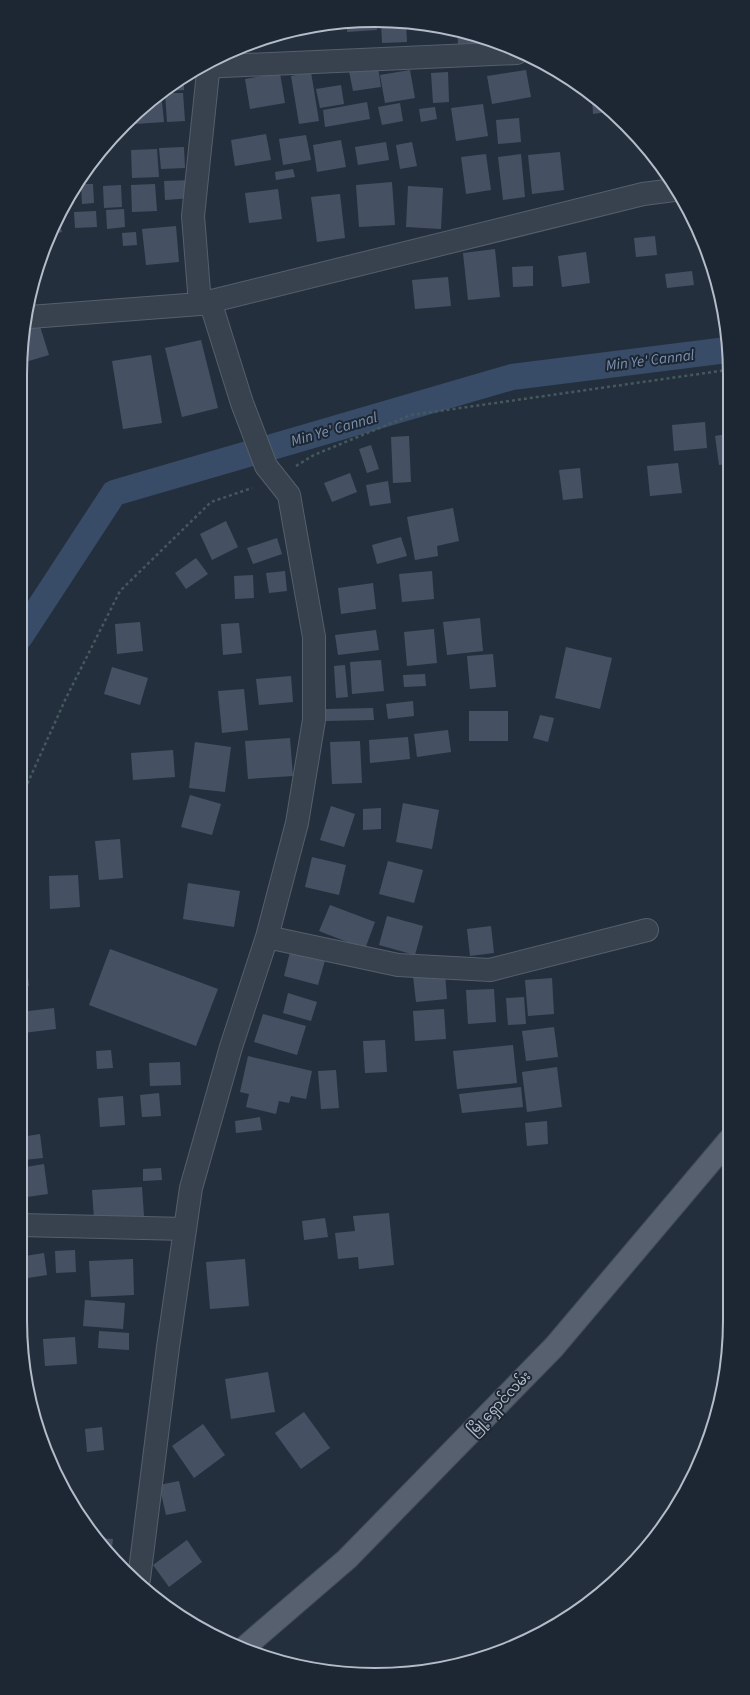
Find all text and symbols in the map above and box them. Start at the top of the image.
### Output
water label: Min Ye' Cannal [605,345,696,376]
water label: Min Ye' Cannal [288,407,380,452]
street label: မြို့ရှောင်လမ်း [463,1366,536,1441]

